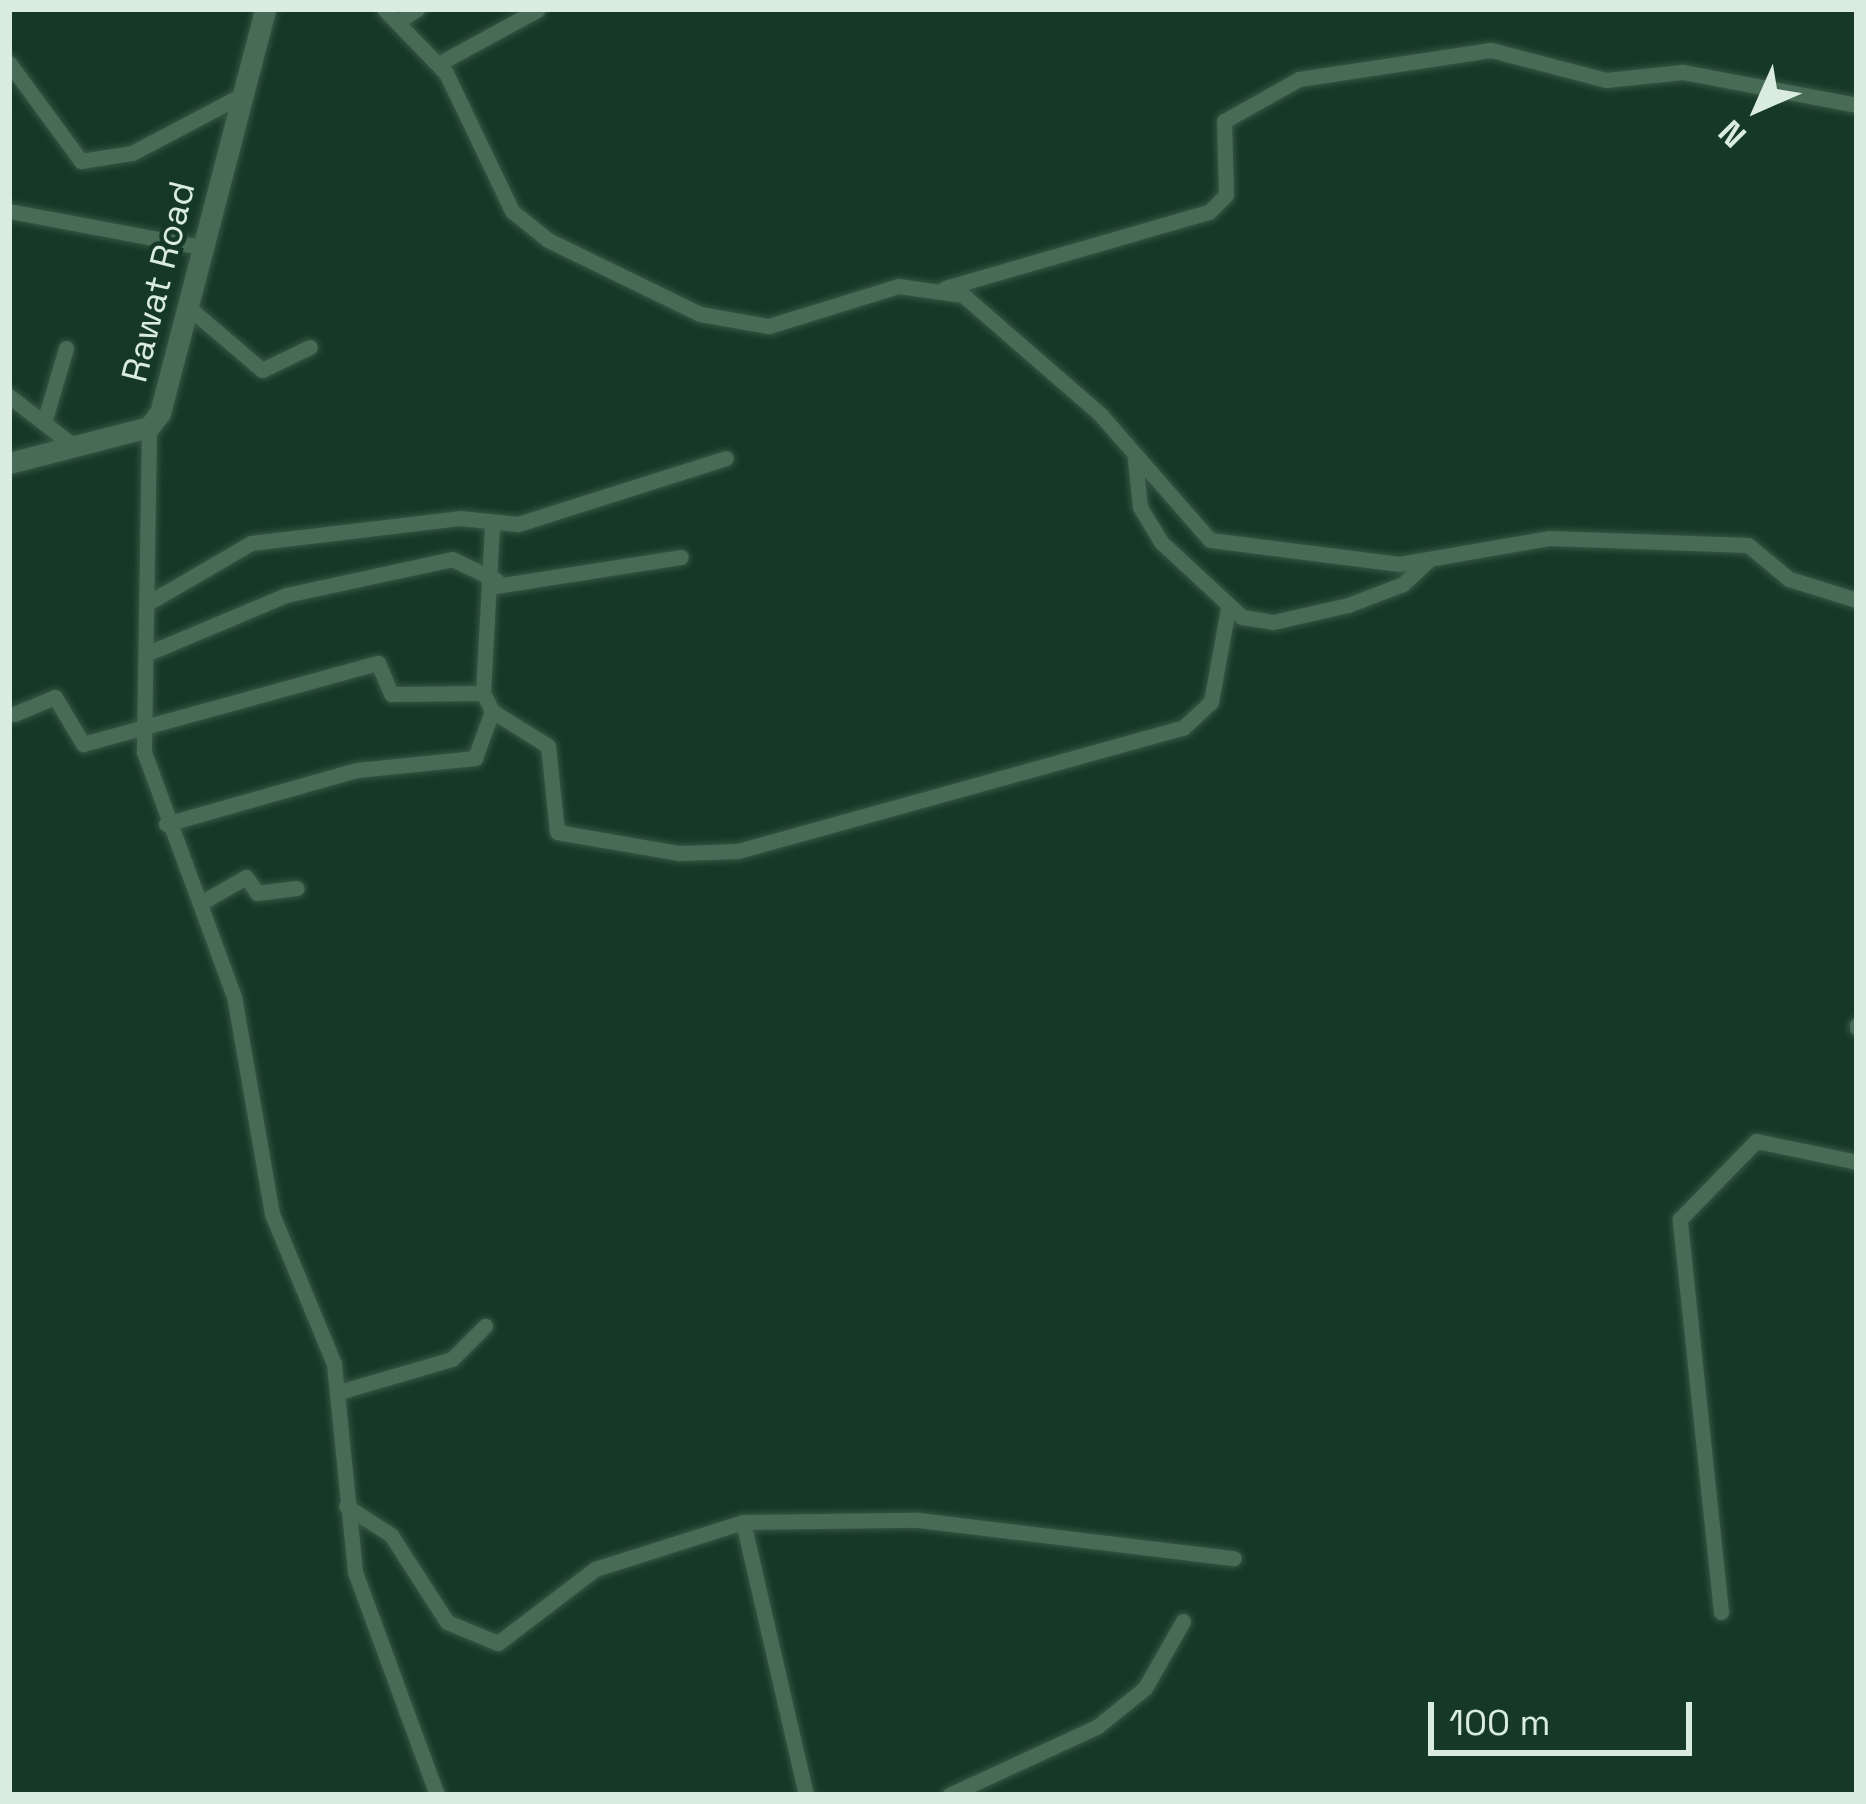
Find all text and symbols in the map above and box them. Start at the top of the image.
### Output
north arrow [1698,48,1818,168]
text: N [1710,111,1755,156]
street label: Rawat Road [113,177,205,387]
scale bar [1434,1678,1698,1752]
text: 100 m [1449,1700,1550,1746]

